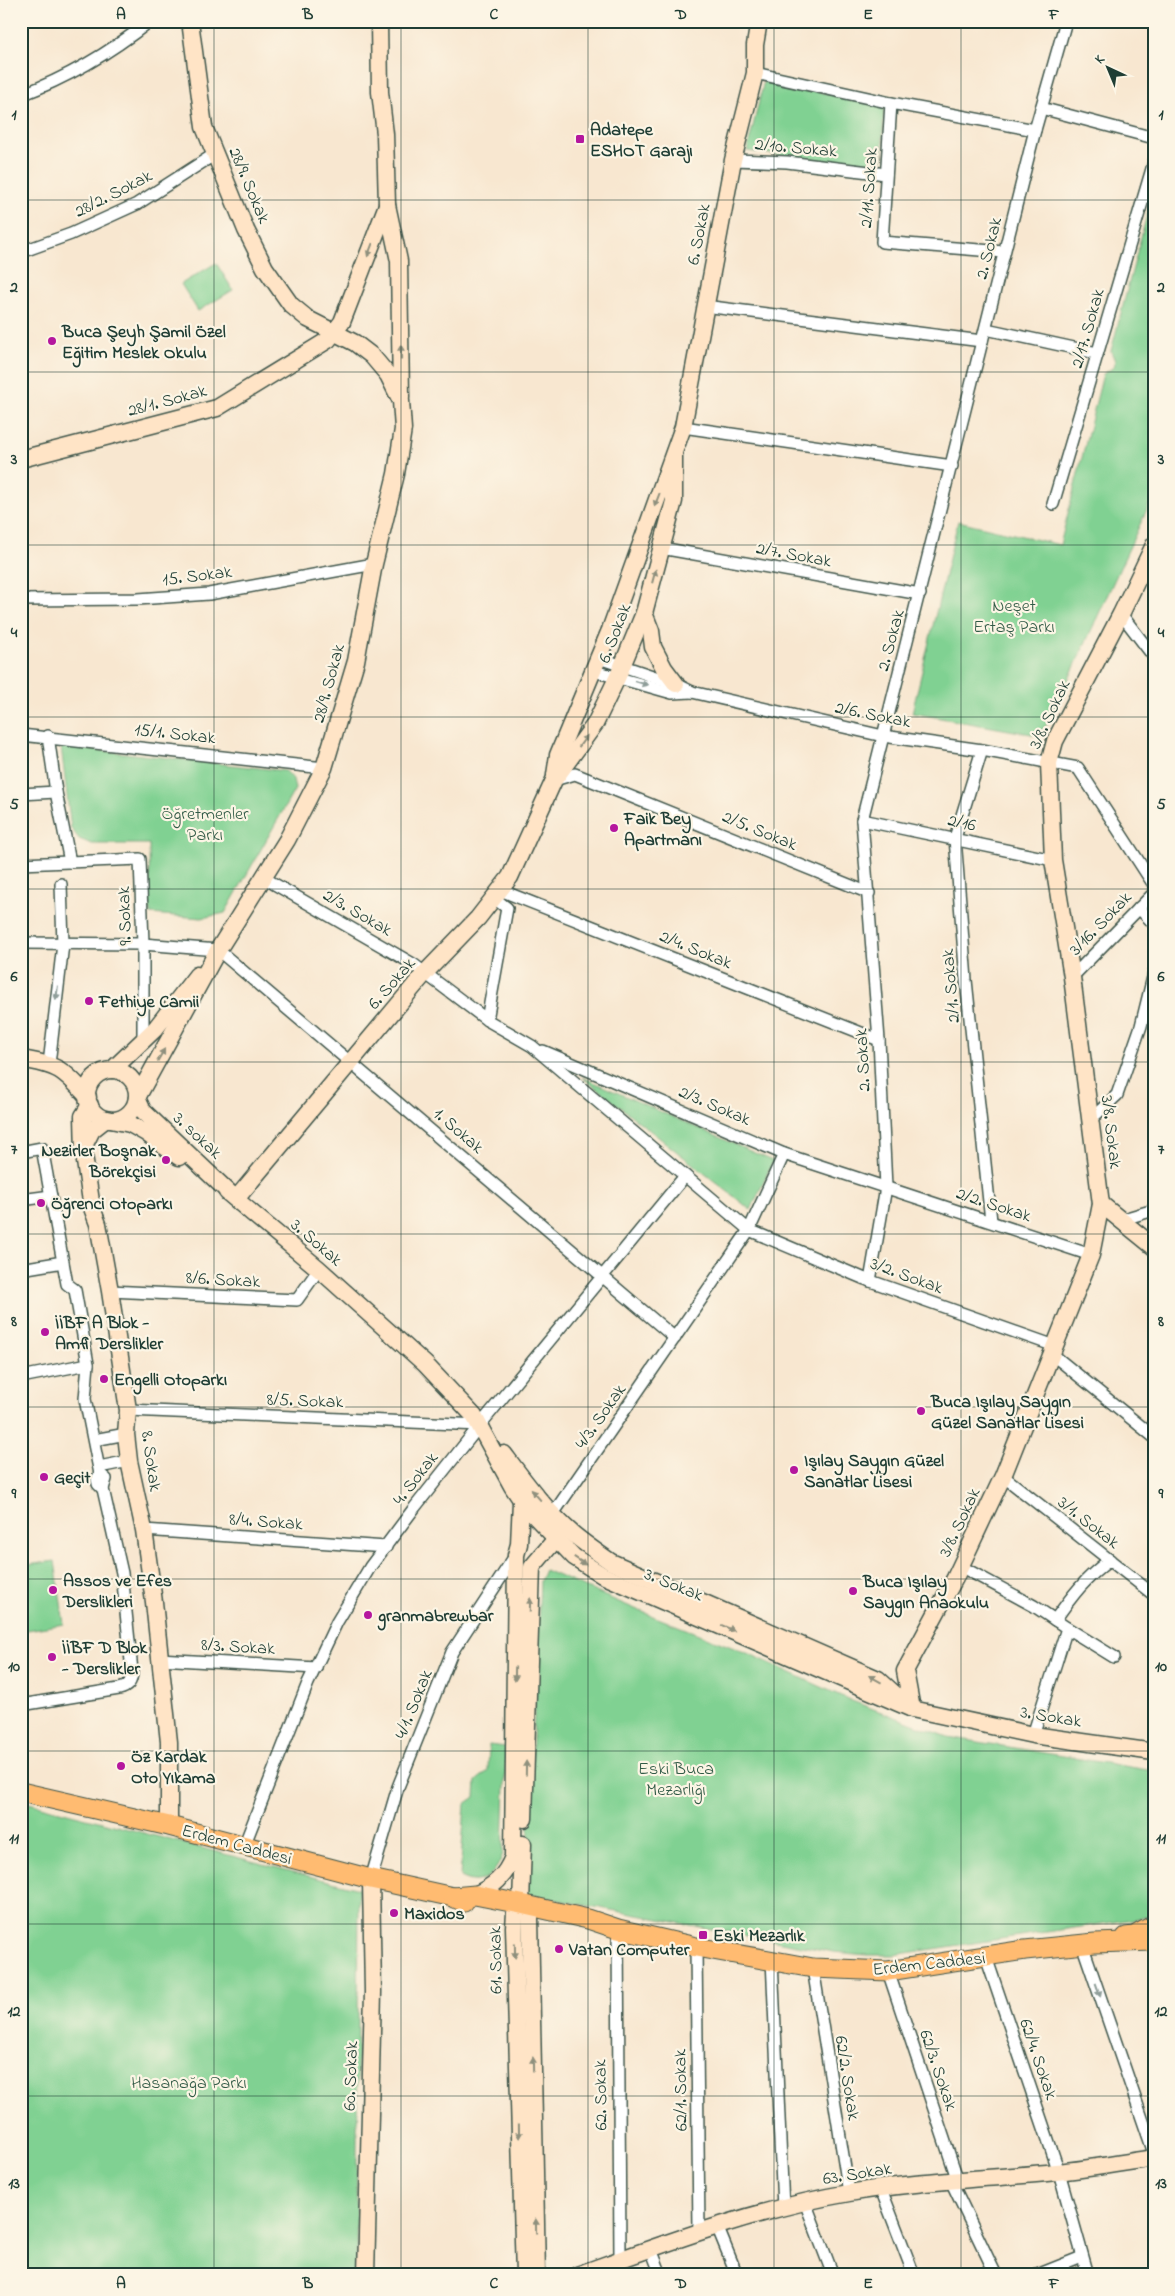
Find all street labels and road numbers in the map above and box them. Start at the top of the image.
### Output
street label: 2/10. Sokak [754,132,838,166]
street label: 28/9. Sokak [220,144,276,228]
street label: 2/11. Sokak [854,147,886,229]
street label: 28/2. Sokak [70,164,157,225]
street label: 6. Sokak [681,201,719,267]
street label: 2. Sokak [970,215,1010,282]
street label: 2/17. Sokak [1065,286,1113,371]
street label: 28/1. Sokak [125,379,210,425]
street label: 2/7. Sokak [754,537,833,575]
street label: 15. Sokak [161,560,234,594]
street label: 6. Sokak [593,600,639,667]
street label: 2. Sokak [871,607,913,674]
street label: 28/9. Sokak [307,641,353,726]
street label: 3/8. Sokak [1023,676,1078,754]
street label: 2/6. Sokak [833,696,913,736]
street label: 15/1. Sokak [133,718,217,752]
street label: 2/5. Sokak [718,805,801,859]
street label: 2/16 [945,808,978,840]
street label: 2/3. Sokak [318,883,397,944]
street label: 9. Sokak [112,886,140,946]
street label: 3/16. Sokak [1064,886,1139,962]
street label: 2/4. Sokak [655,925,735,977]
street label: 2/1. Sokak [936,948,968,1024]
street label: 6. Sokak [362,952,423,1016]
street label: 2. Sokak [849,1028,879,1092]
street label: 2/3. Sokak [674,1080,754,1134]
street label: 3/8. Sokak [1093,1094,1127,1171]
street label: 1. Sokak [427,1102,489,1161]
street label: 3. sokak [166,1107,227,1166]
street label: 2/2. Sokak [953,1182,1034,1230]
street label: 3. Sokak [284,1214,347,1274]
street label: 3/2. Sokak [866,1252,947,1302]
street label: 8/6. Sokak [185,1266,261,1296]
street label: 4/3. Sokak [570,1379,634,1455]
street label: 8/5. Sokak [266,1388,344,1416]
street label: 8. Sokak [133,1429,167,1493]
street label: 4. Sokak [387,1447,446,1511]
street label: 3/8. Sokak [933,1484,988,1562]
street label: 3/1. Sokak [1051,1491,1125,1556]
street label: 8/4. Sokak [228,1507,304,1539]
street label: 3. Sokak [640,1562,707,1609]
street label: 8/3. Sokak [200,1633,276,1663]
street label: 4/1. Sokak [389,1666,441,1743]
street label: 3. Sokak [1018,1700,1083,1736]
street label: Erdem Caddesi [178,1819,295,1873]
street label: 61. Sokak [483,1926,511,1994]
street label: Erdem Caddesi [871,1946,987,1984]
street label: 62/4. Sokak [1011,2016,1063,2104]
street label: 62/3. Sokak [911,2027,963,2115]
street label: 62/2. Sokak [827,2034,866,2123]
street label: 60. Sokak [338,2041,366,2111]
street label: 62/1. Sokak [668,2049,696,2131]
street label: 62. Sokak [588,2059,616,2131]
street label: 63. Sokak [821,2157,894,2193]

